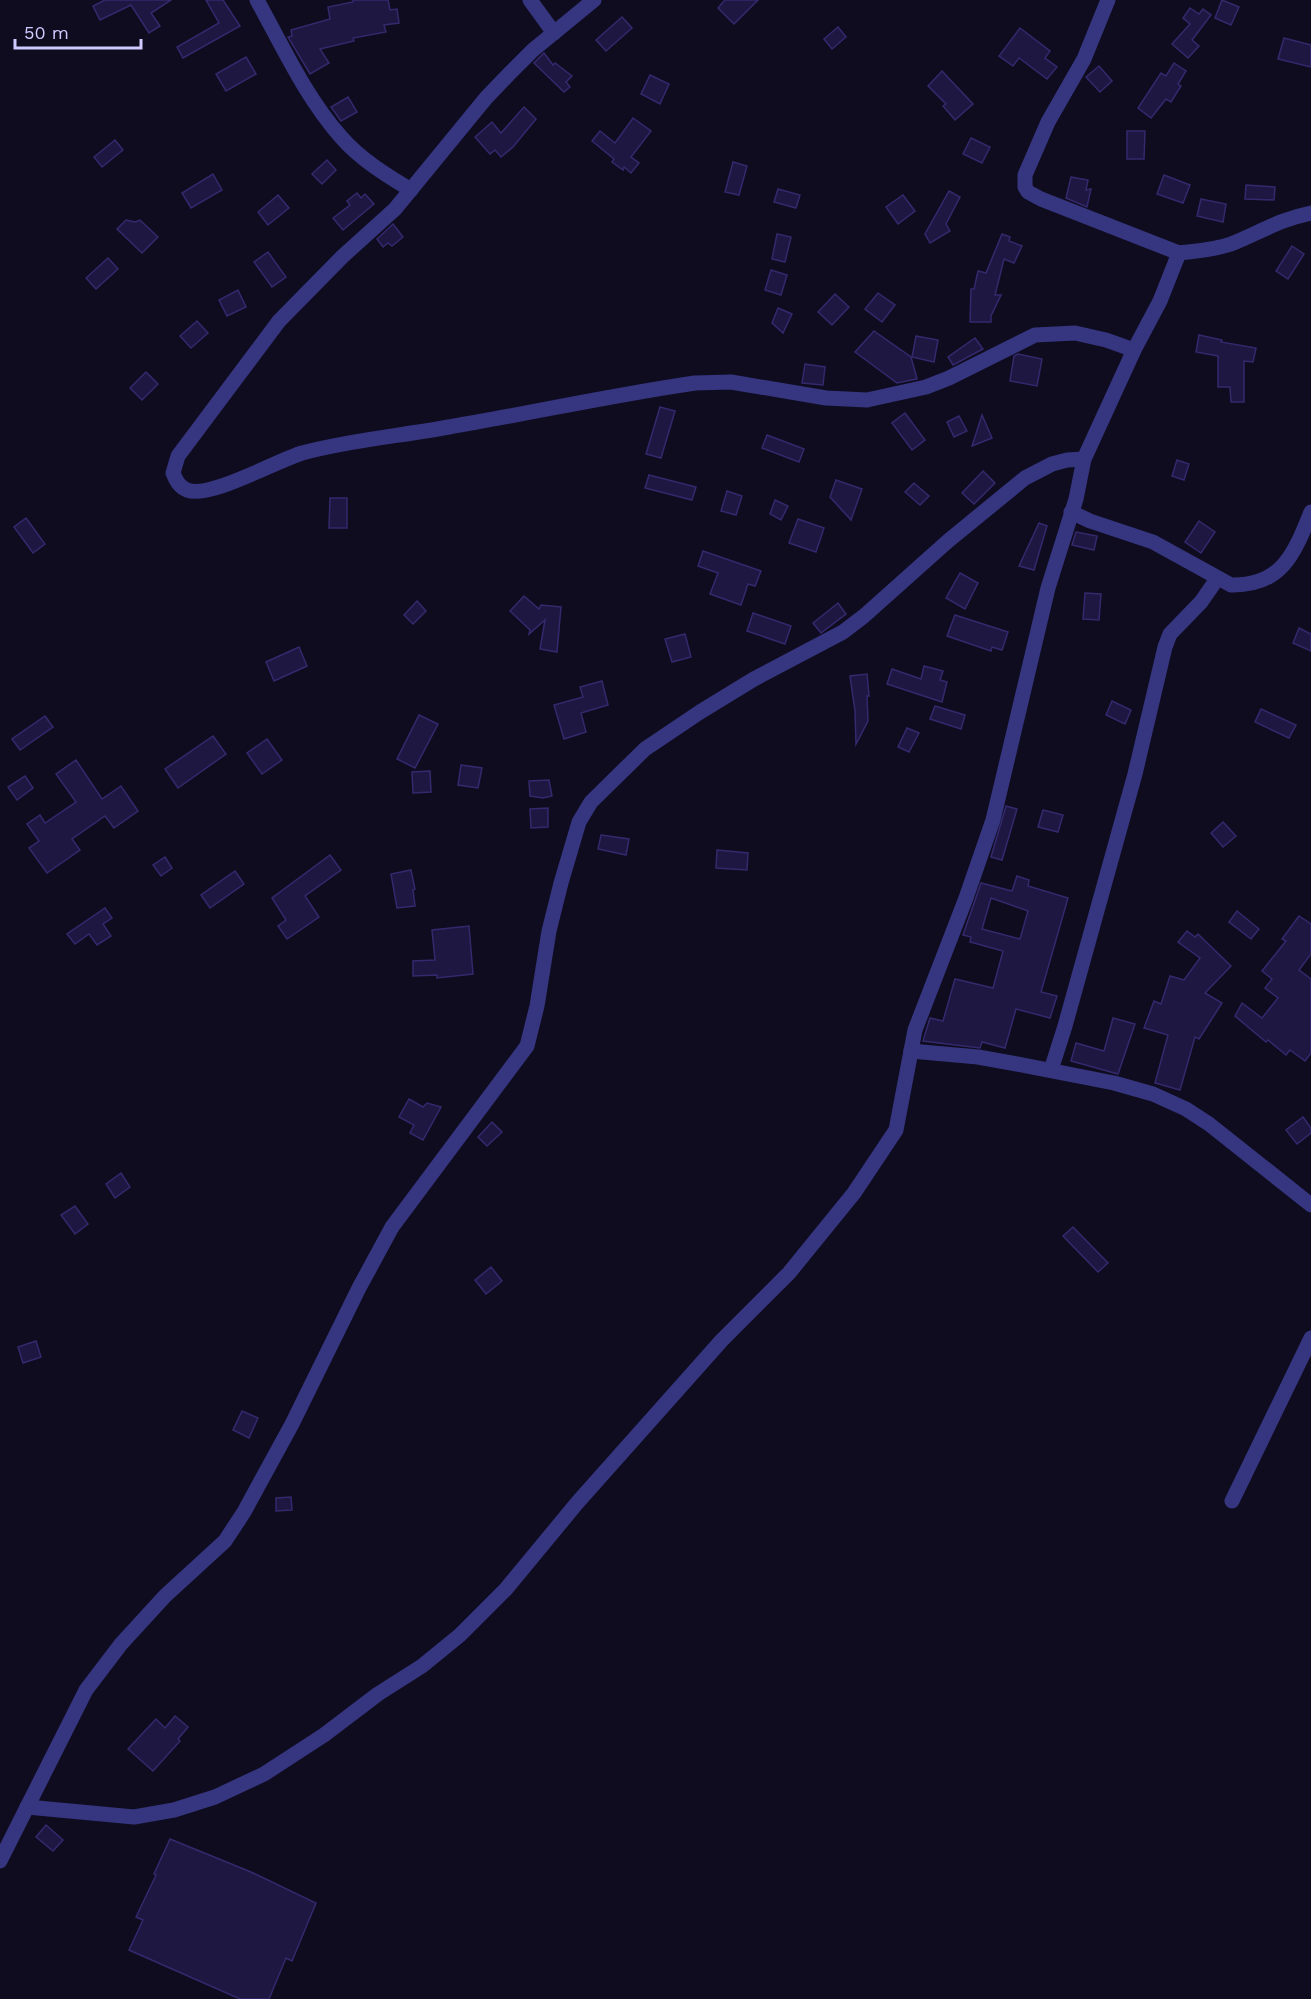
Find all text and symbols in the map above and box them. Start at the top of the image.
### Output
scale bar [15,12,141,50]
text: 50 m [24,22,69,43]

